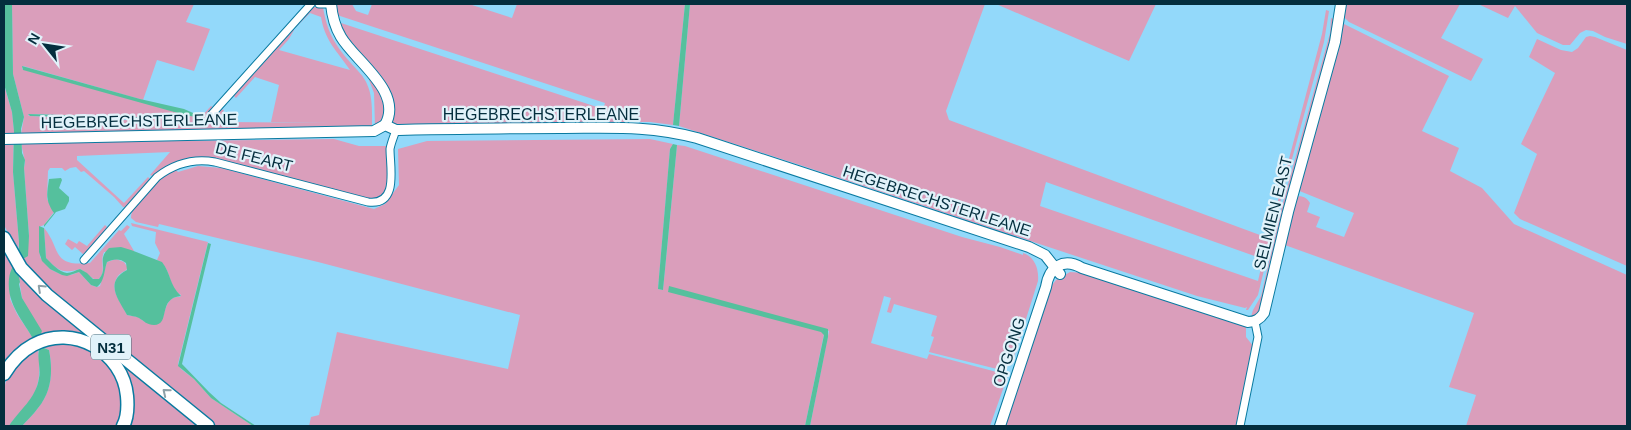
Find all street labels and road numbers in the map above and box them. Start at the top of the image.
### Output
street label: HEGEBRECHSTERLEANE [443,106,639,123]
street label: HEGEBRECHSTERLEANE [41,111,237,131]
street label: DE FEART [214,139,295,175]
street label: SELMIEN EAST [1251,154,1295,272]
street label: HEGEBRECHSTERLEANE [841,163,1033,239]
street label: OPGONG [990,315,1028,389]
road number: N31 [91,334,131,360]

